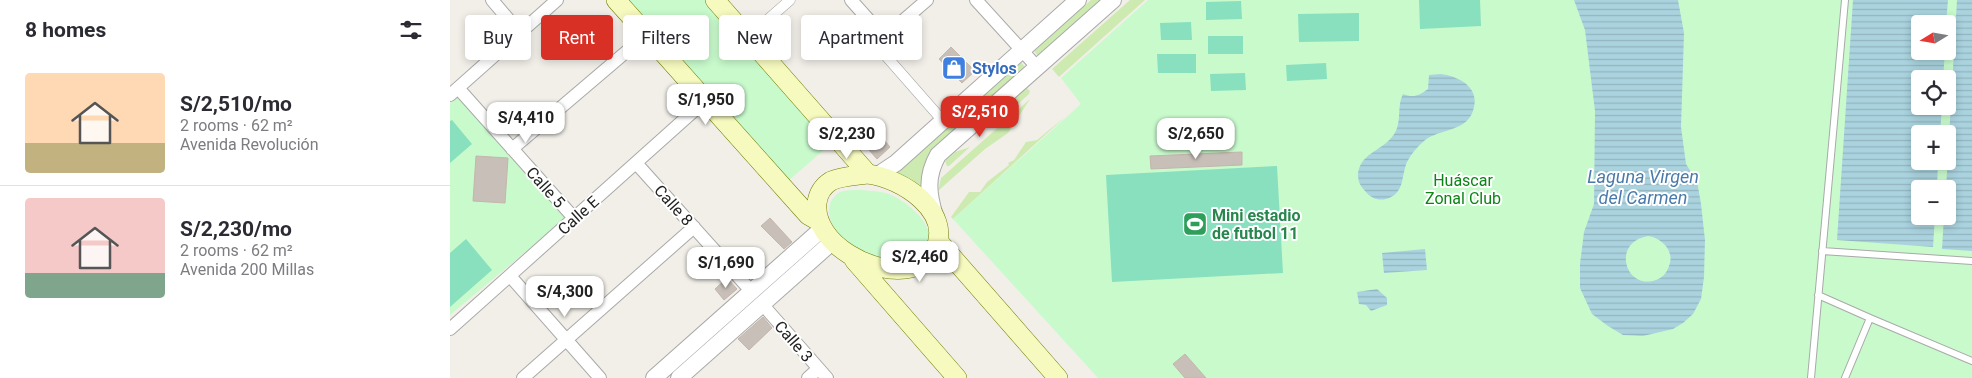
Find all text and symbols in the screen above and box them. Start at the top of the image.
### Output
chip: Buy [465,15,531,60]
chip: Rent [541,15,613,60]
chip: Filters [623,15,709,60]
chip: New [719,15,791,60]
chip: Apartment [801,15,922,60]
north arrow [1911,15,1956,60]
map controls [1911,15,1956,225]
icon: filters [397,16,425,44]
text: 8 homes [25,18,106,42]
shop icon: Stylos [941,55,967,81]
place label: Stylos [972,59,1017,78]
button: locate [1911,70,1956,115]
pin: S/1,950 [660,84,752,126]
text: S/1,950 [678,90,734,109]
text: S/2,510/mo [180,92,292,116]
icon: home [65,93,125,153]
pin: S/2,510 [934,96,1026,138]
pin: S/4,410 [480,102,572,144]
text: S/2,510 [952,102,1008,121]
text: S/4,410 [498,108,554,127]
text: 2 rooms · 62 m² [180,116,293,135]
pin: S/2,230 [801,118,893,160]
pin: S/2,650 [1150,118,1242,160]
text: S/2,230 [819,124,875,143]
text: S/2,650 [1168,124,1224,143]
button: + [1911,125,1956,170]
text: Avenida Revolución [180,135,319,154]
street label: Calle 5 [522,163,569,212]
water label: Laguna Virgen del Carmen [1587,166,1699,208]
park label: Huáscar Zonal Club [1425,171,1501,208]
button: − [1911,180,1956,225]
street label: Calle 8 [650,181,697,230]
street label: Calle E [554,192,603,239]
place label: Mini estadio de futbol 11 [1212,206,1301,243]
sports icon: Mini estadio de futbol 11 [1182,211,1208,237]
text: S/2,230/mo [180,217,292,241]
icon: home [65,218,125,278]
pin: S/2,460 [874,240,966,283]
text: 2 rooms · 62 m² [180,241,293,260]
pin: S/1,690 [680,246,772,289]
text: S/2,460 [892,247,948,266]
text: S/1,690 [698,253,754,272]
text: Avenida 200 Millas [180,260,314,279]
pin: S/4,300 [519,276,611,318]
text: S/4,300 [537,282,593,301]
street label: Calle 3 [771,317,817,366]

